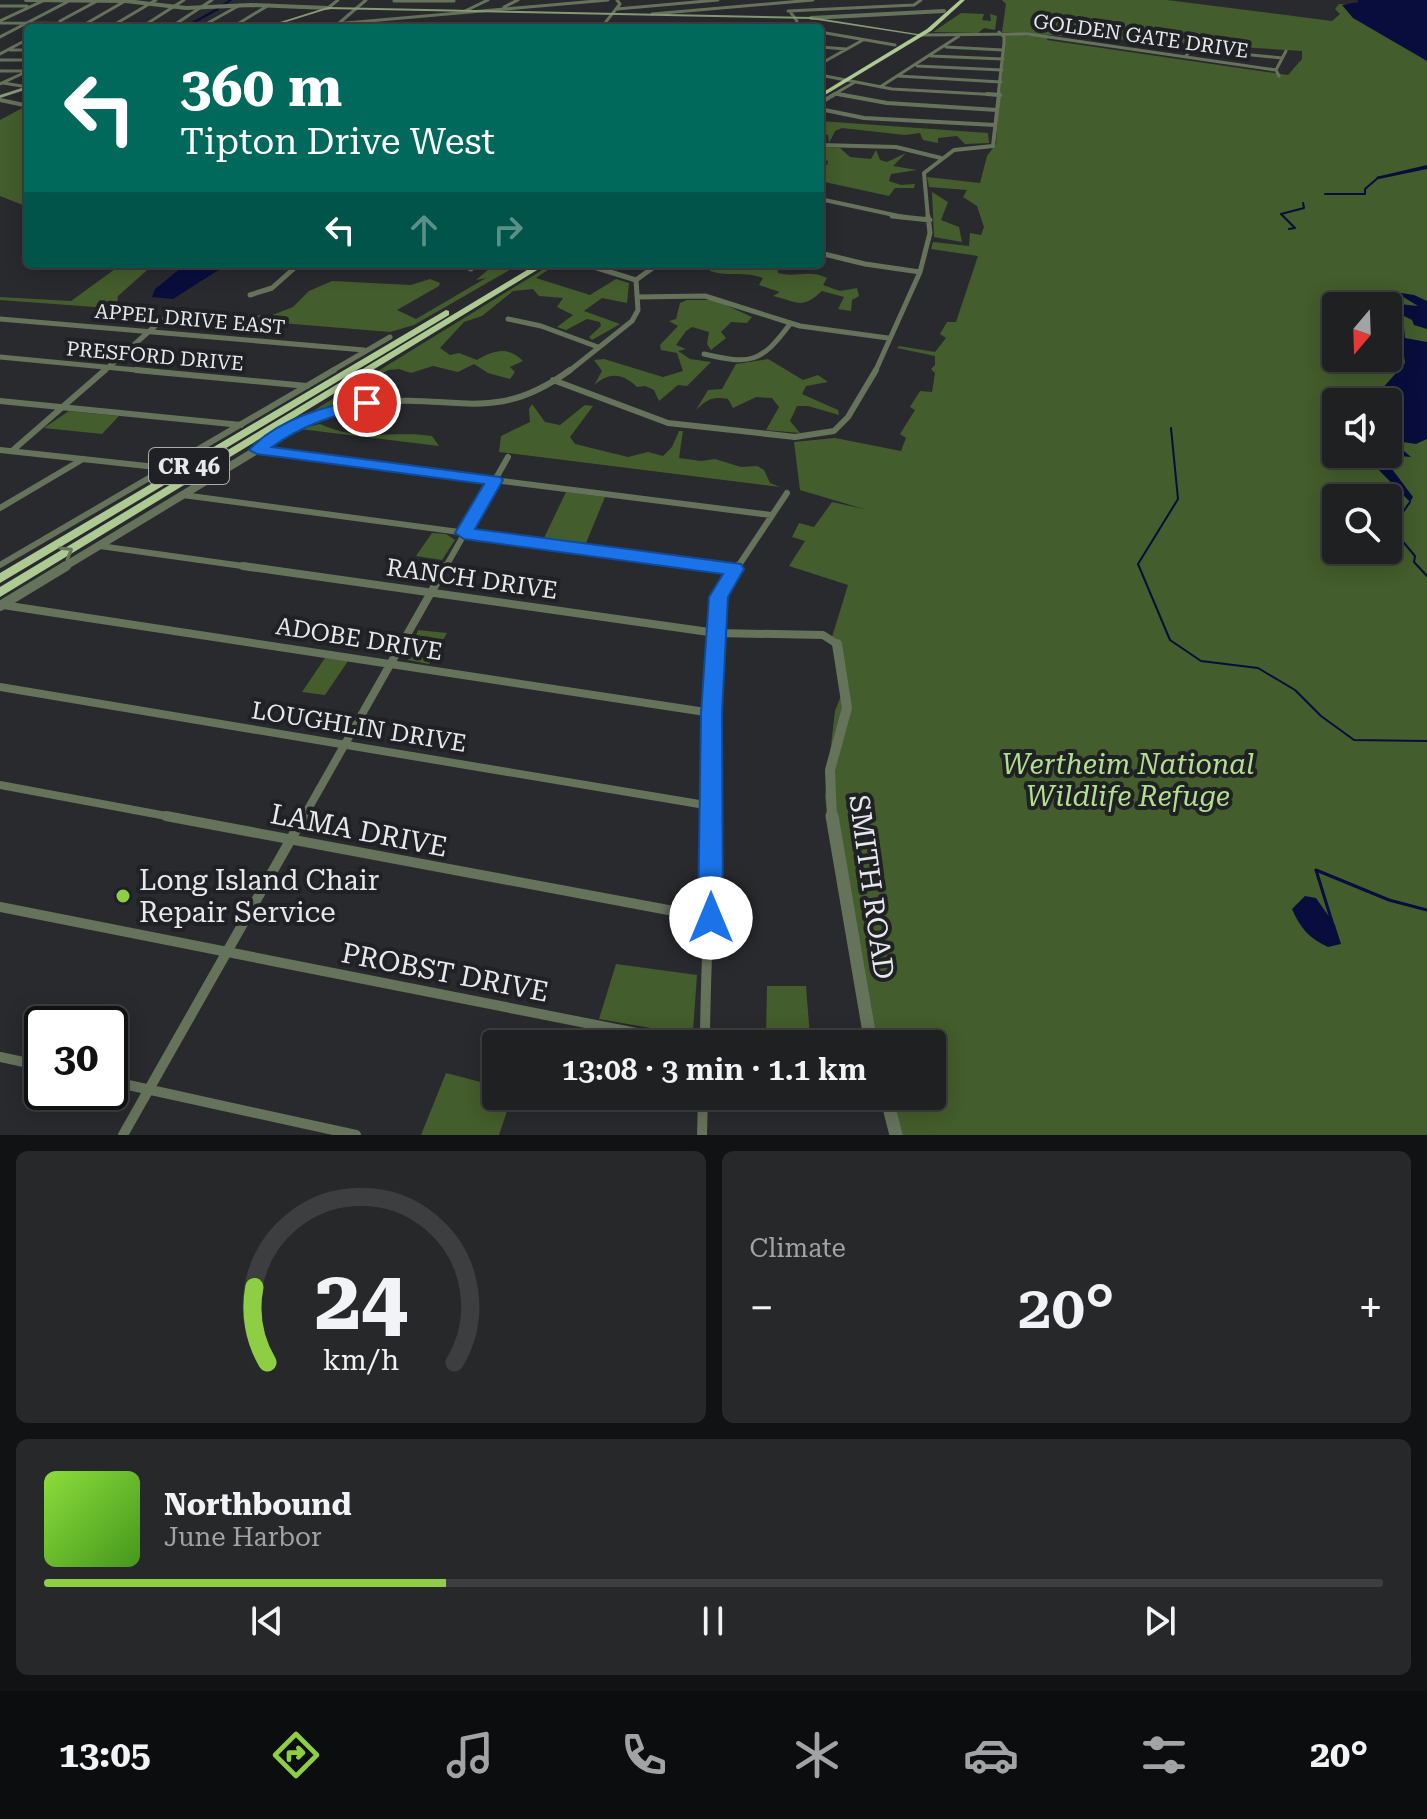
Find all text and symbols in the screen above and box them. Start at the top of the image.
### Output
street label: GOLDEN GATE DRIVE [1032,9,1250,63]
text: 360 m [180,54,342,120]
icon: left [48,56,152,160]
text: Tipton Drive West [180,121,495,163]
icon: left [318,208,362,252]
icon: ahead [402,208,446,252]
icon: right [486,208,530,252]
north arrow [1322,292,1402,372]
map controls [1322,292,1402,564]
street label: APPEL DRIVE EAST [94,299,286,339]
street label: PRESFORD DRIVE [65,336,245,376]
pin [333,369,401,437]
icon: arrive [345,381,389,425]
button: sound [1322,388,1402,468]
road number: CR 46 [149,448,229,484]
button: search [1322,484,1402,564]
one-way arrow [58,546,73,562]
street label: RANCH DRIVE [385,553,559,605]
street label: ADOBE DRIVE [274,612,444,666]
street label: LOUGHLIN DRIVE [250,696,468,758]
park label: Wertheim National Wildlife Refuge [1002,748,1254,813]
street label: SMITH ROAD [842,793,901,981]
street label: LAMA DRIVE [268,797,450,864]
place label: Long Island Chair Repair Service [139,864,379,929]
position arrow [669,876,753,960]
marker: Long Island Chair Repair Service [114,887,132,905]
street label: PROBST DRIVE [339,936,551,1009]
speed limit sign: 30 [24,1006,128,1110]
text: 13:08 · 3 min · 1.1 km [561,1052,867,1087]
text: Climate [750,1233,846,1263]
text: 24 [314,1252,407,1349]
text: 20° [1018,1272,1115,1343]
text: − [750,1282,774,1334]
text: + [1358,1282,1383,1334]
text: km/h [322,1343,399,1377]
text: Northbound [164,1487,352,1522]
text: June Harbor [164,1522,322,1552]
icon: previous [245,1599,289,1643]
icon: pause [691,1599,735,1643]
icon: next [1138,1599,1182,1643]
icon: directions [268,1727,324,1783]
icon: music [442,1727,498,1783]
icon: phone [616,1727,672,1783]
icon: climate [789,1727,845,1783]
icon: car [963,1727,1019,1783]
icon: filters [1136,1727,1192,1783]
text: 13:05 [59,1734,151,1776]
text: 20° [1310,1734,1368,1776]

